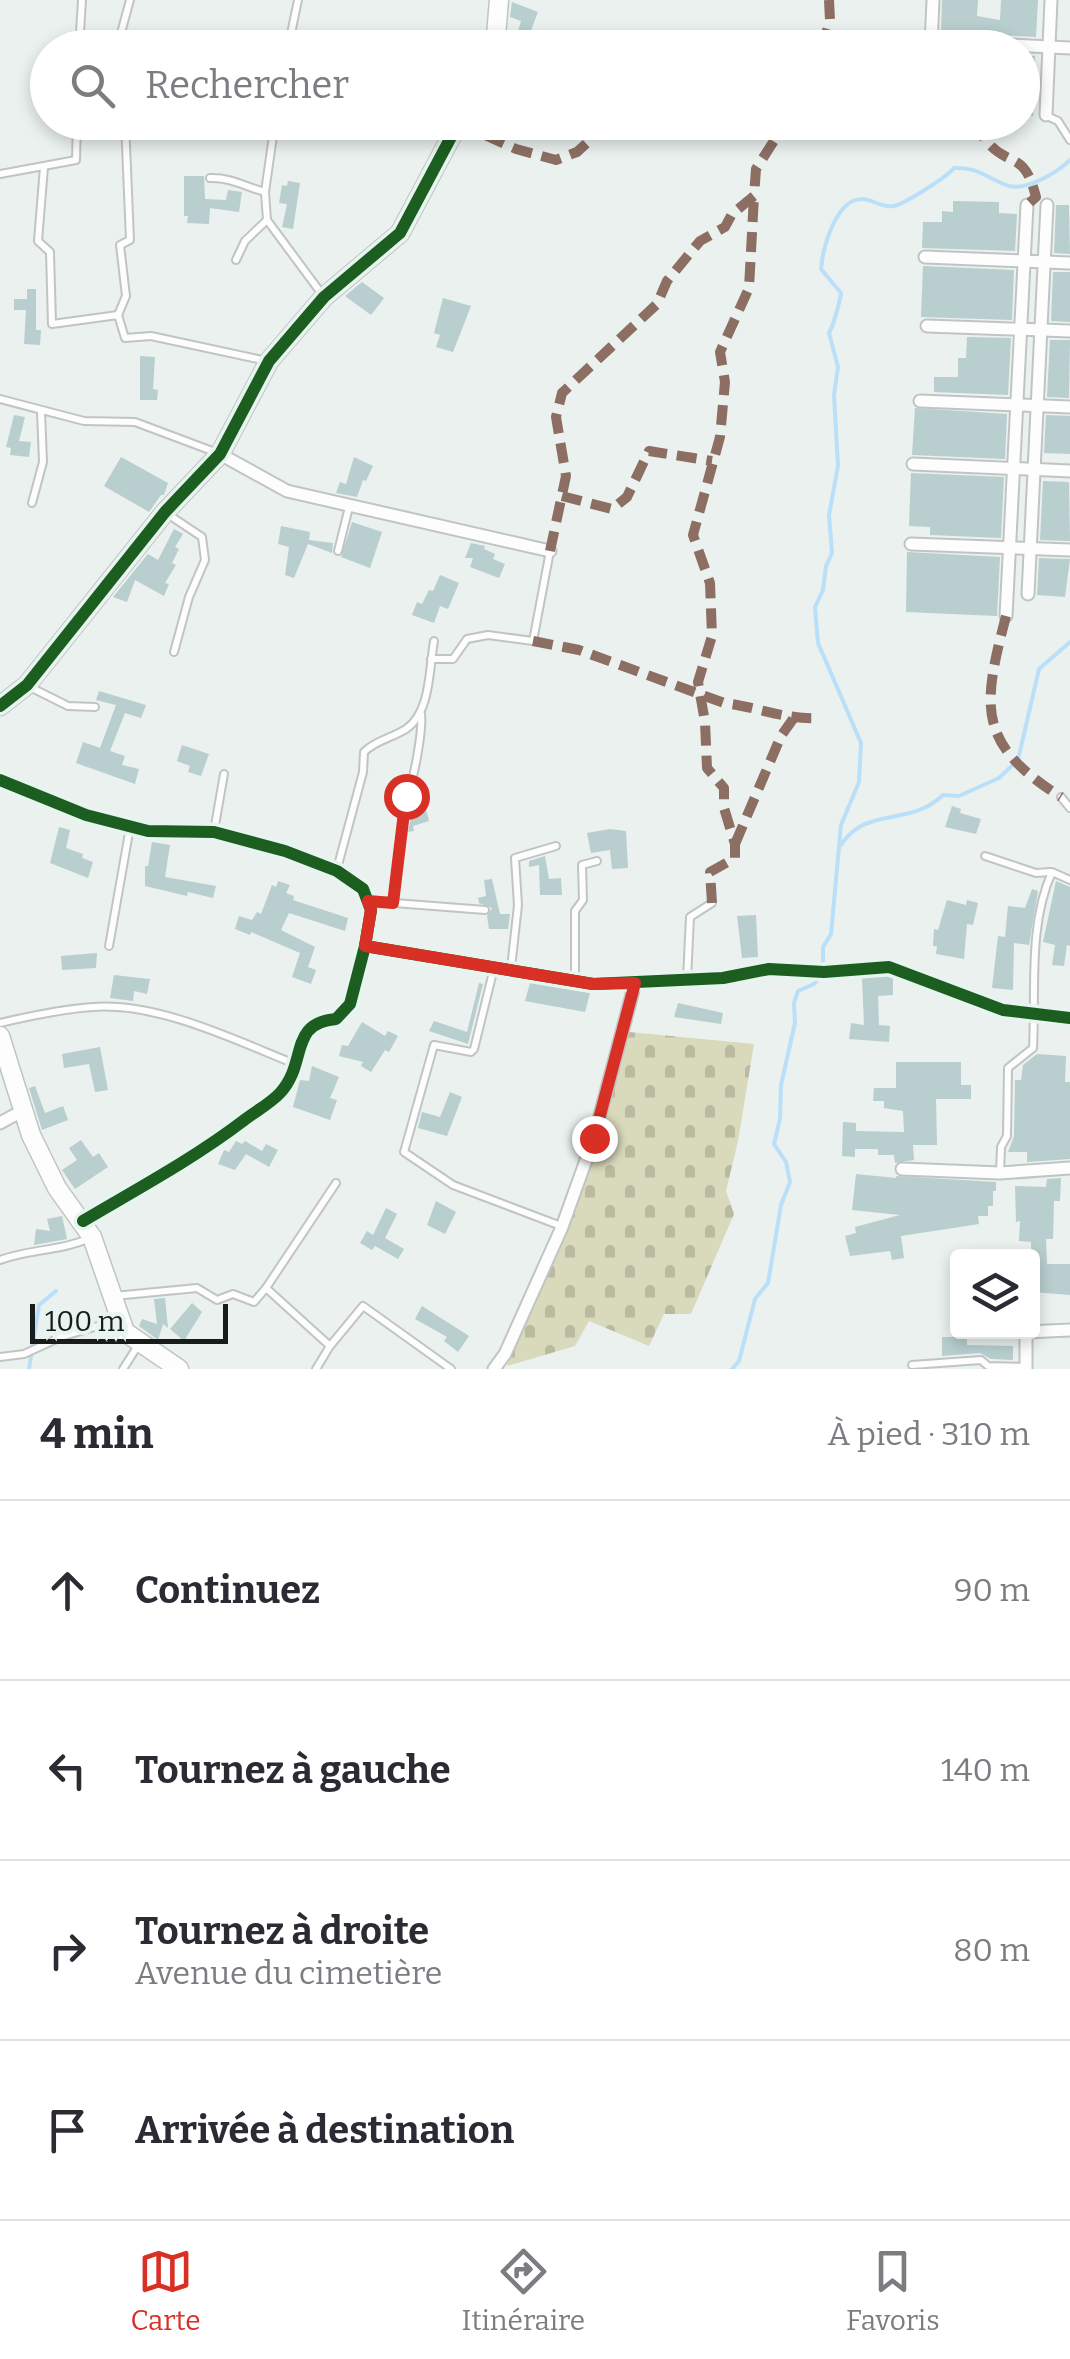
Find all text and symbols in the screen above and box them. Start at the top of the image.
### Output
search box [30,30,1040,140]
icon: search [65,58,120,113]
text: Rechercher [145,62,349,108]
route start [384,774,430,820]
route end [572,1116,618,1162]
map controls [950,1249,1040,1339]
button: layers [950,1249,1040,1339]
scale bar [30,1299,228,1344]
text: 100 m [45,1305,125,1338]
text: 4 min [40,1409,154,1459]
text: À pied · 310 m [828,1415,1030,1453]
icon: ahead [40,1563,95,1618]
text: Continuez [135,1567,320,1613]
text: 90 m [954,1571,1030,1609]
icon: left [40,1743,95,1798]
text: Tournez à gauche [135,1747,451,1793]
text: 140 m [941,1751,1030,1789]
text: Tournez à droite [135,1908,429,1954]
icon: right [40,1923,95,1978]
text: 80 m [953,1931,1030,1969]
text: Avenue du cimetière [135,1954,442,1992]
icon: arrive [40,2103,95,2158]
text: Arrivée à destination [135,2107,514,2153]
tab: Carte [130,2244,201,2337]
tab: Itinéraire [462,2244,585,2337]
tab: Favoris [846,2244,940,2337]

